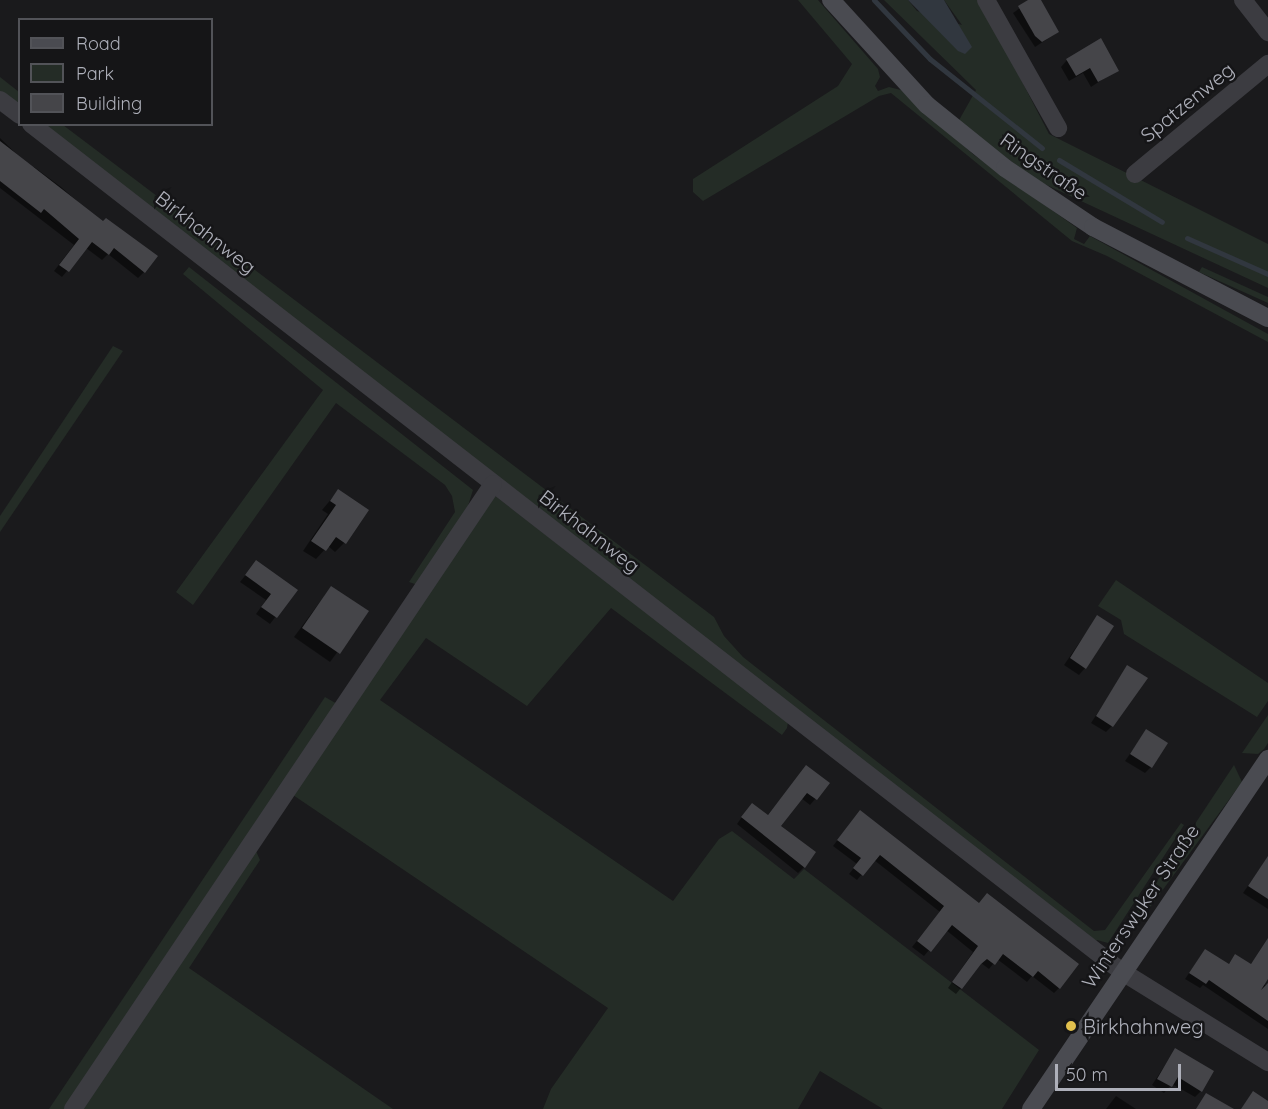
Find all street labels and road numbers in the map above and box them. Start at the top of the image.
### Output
street label: Spatzenweg [1135,57,1239,147]
street label: Ringstraße [996,127,1092,205]
street label: Birkhahnweg [151,185,261,279]
street label: Birkhahnweg [535,484,645,578]
street label: Winterswyker Straße [1076,820,1204,992]

